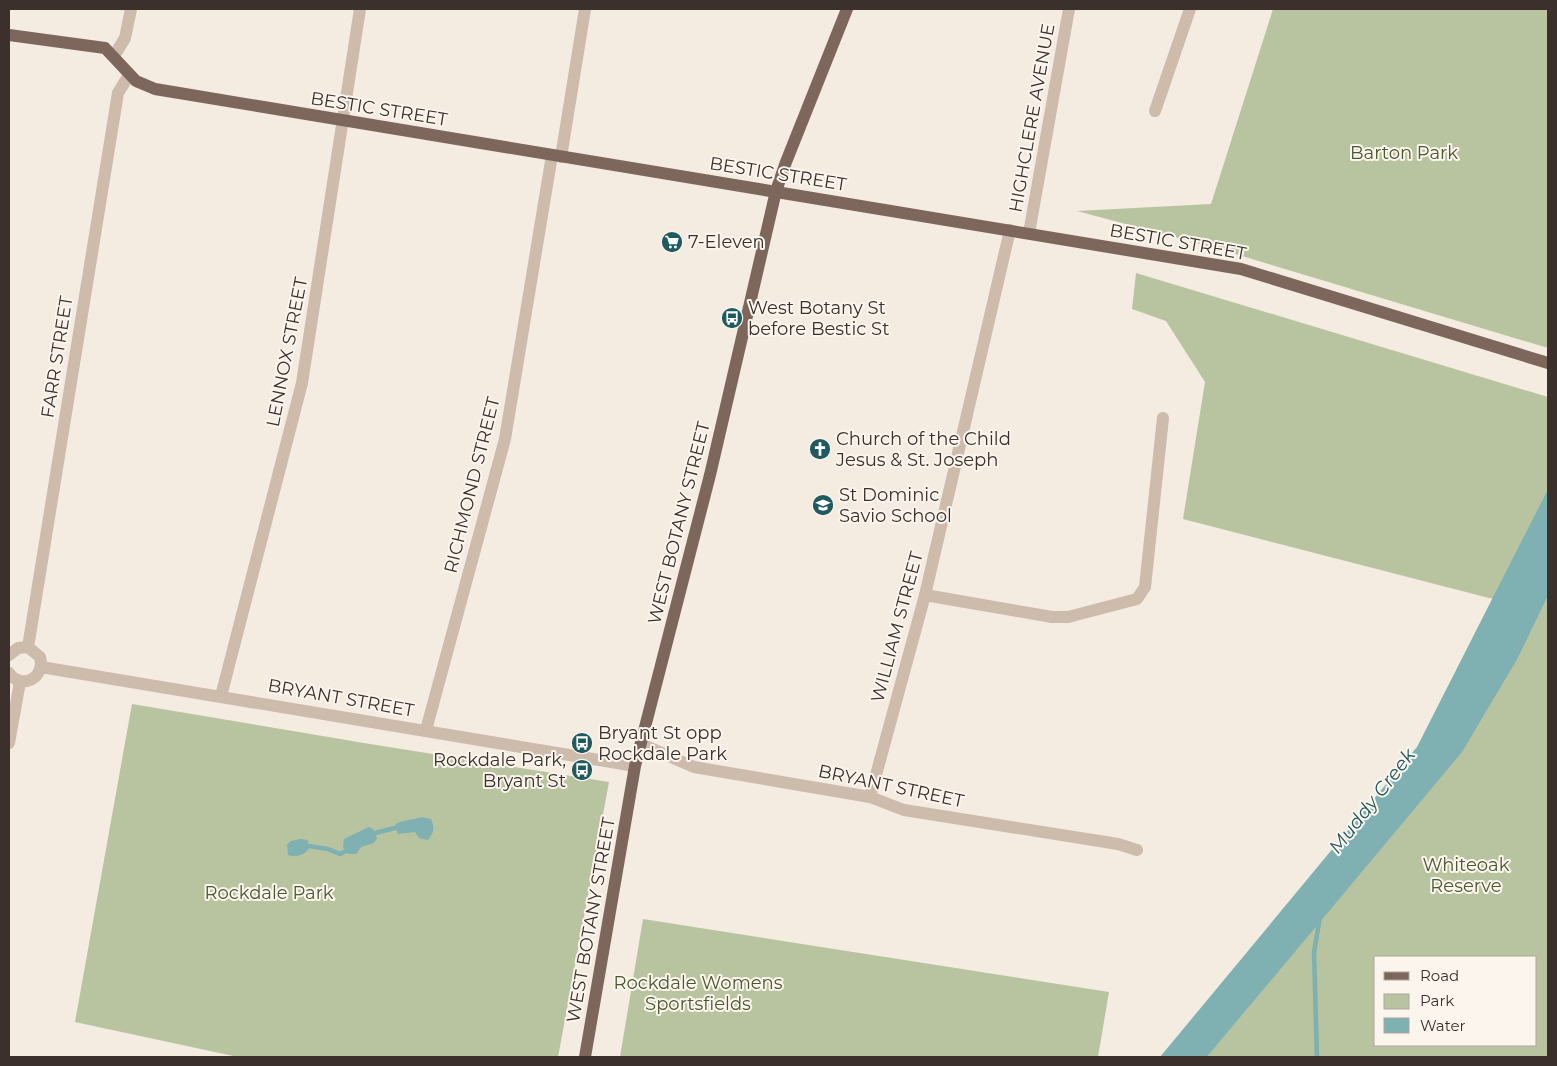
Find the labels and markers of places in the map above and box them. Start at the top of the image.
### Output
supermarket icon: 7-Eleven [660,230,684,254]
place label: 7-Eleven [688,231,765,253]
place label: West Botany St before Bestic St [748,297,890,340]
bus stop icon: West Botany St before Bestic St [720,306,744,330]
place label: Church of the Child Jesus & St. Joseph [835,428,1011,471]
church icon: Church of the Child Jesus & St. Joseph [808,437,832,461]
place label: St Dominic Savio School [839,484,952,527]
school or university icon: St Dominic Savio School [811,493,835,517]
place label: Bryant St opp Rockdale Park [598,722,727,765]
bus stop icon: Bryant St opp Rockdale Park [570,731,594,755]
place label: Rockdale Park, Bryant St [433,749,566,792]
bus stop icon: Rockdale Park, Bryant St [570,758,594,782]

